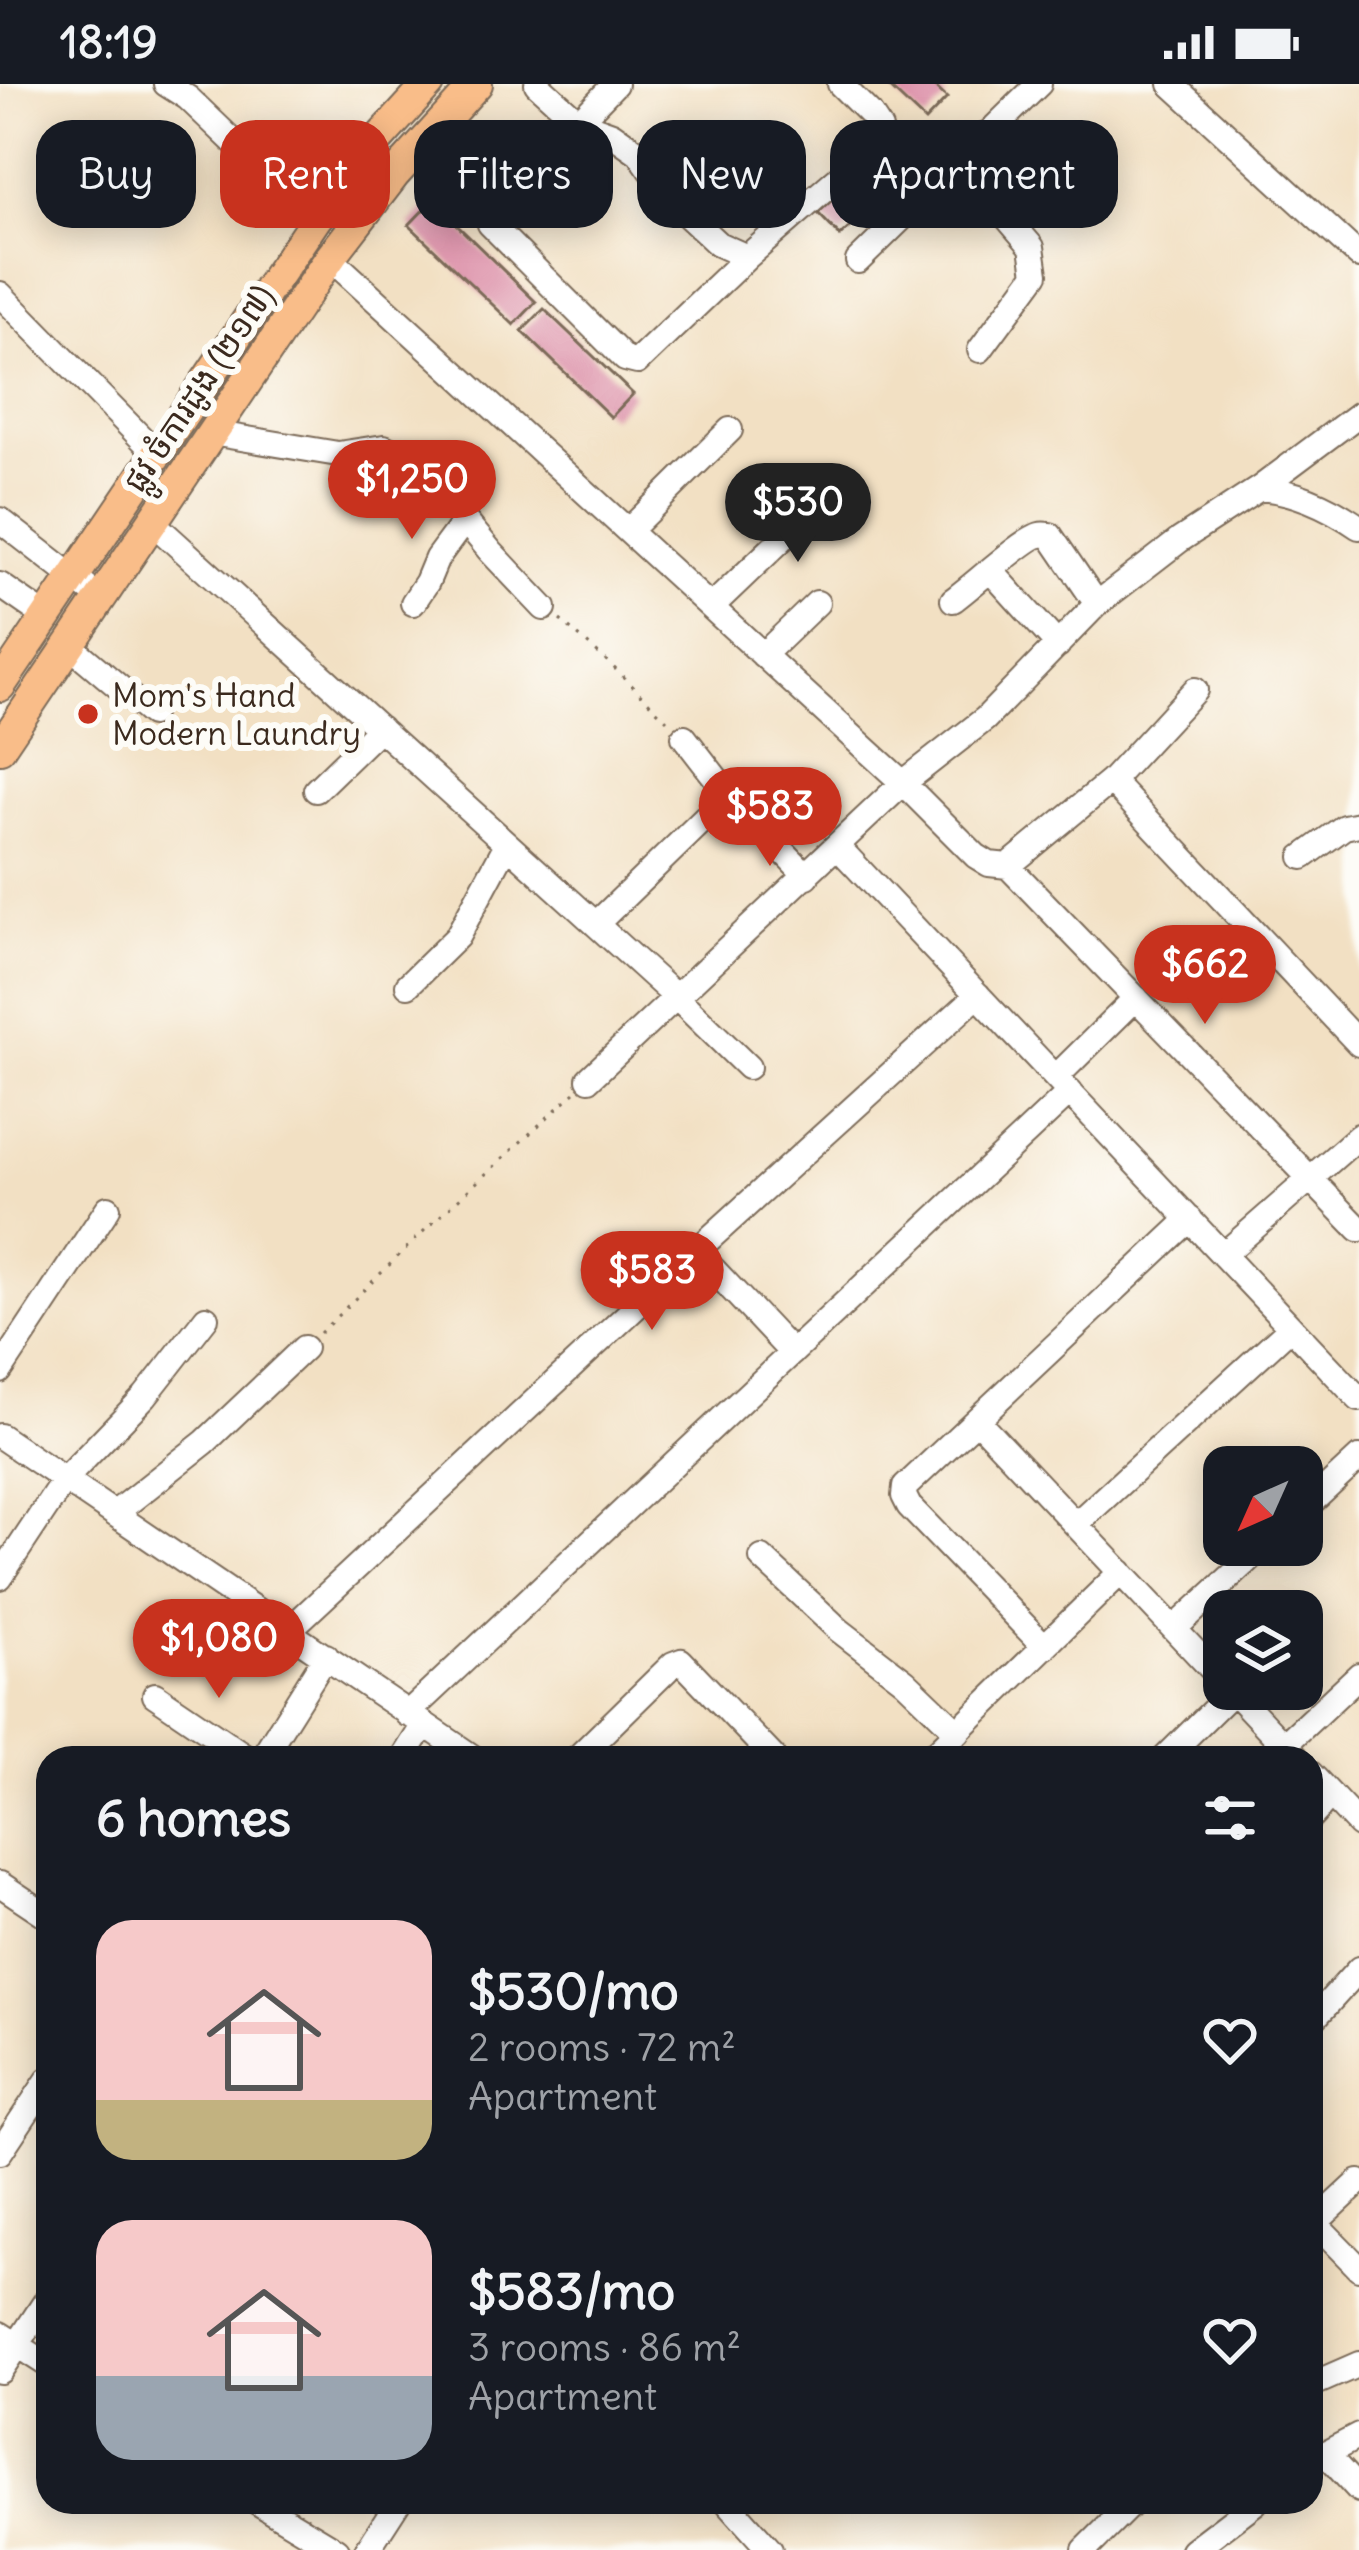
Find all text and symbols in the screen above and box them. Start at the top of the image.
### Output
text: 18:19 [60,14,158,70]
chip: Buy [36,120,196,228]
chip: Rent [220,120,390,228]
chip: Filters [414,120,613,228]
chip: New [637,120,806,228]
chip: Apartment [830,120,1118,228]
street label: ផ្លូវ ចំការដូង (២១៧) [113,276,290,505]
pin: $1,250 [314,440,510,542]
text: $1,250 [355,454,469,503]
pin: $530 [727,463,869,565]
text: $530 [752,477,844,526]
place label: Mom's Hand Modern Laundry [112,674,361,754]
marker: Mom's Hand Modern Laundry [75,701,101,727]
pin: $583 [699,767,841,869]
text: $583 [726,781,814,830]
pin: $662 [1134,925,1276,1027]
text: $662 [1161,939,1249,988]
pin: $583 [581,1231,723,1333]
text: $583 [608,1245,696,1294]
north arrow [1203,1446,1323,1566]
map controls [1203,1446,1323,1710]
button: layers [1203,1590,1323,1710]
pin: $1,080 [121,1599,317,1701]
text: $1,080 [160,1613,278,1662]
icon: filters [1197,1785,1263,1851]
text: 6 homes [96,1786,291,1850]
text: $530/mo [468,1959,679,2023]
icon: home [192,1968,336,2112]
icon: heart [1197,2007,1263,2073]
text: 2 rooms · 72 m² [468,2023,736,2072]
text: Apartment [468,2072,657,2121]
text: $583/mo [468,2259,675,2323]
icon: home [192,2268,336,2412]
icon: heart [1197,2307,1263,2373]
text: 3 rooms · 86 m² [468,2323,741,2372]
text: Apartment [468,2372,657,2421]

